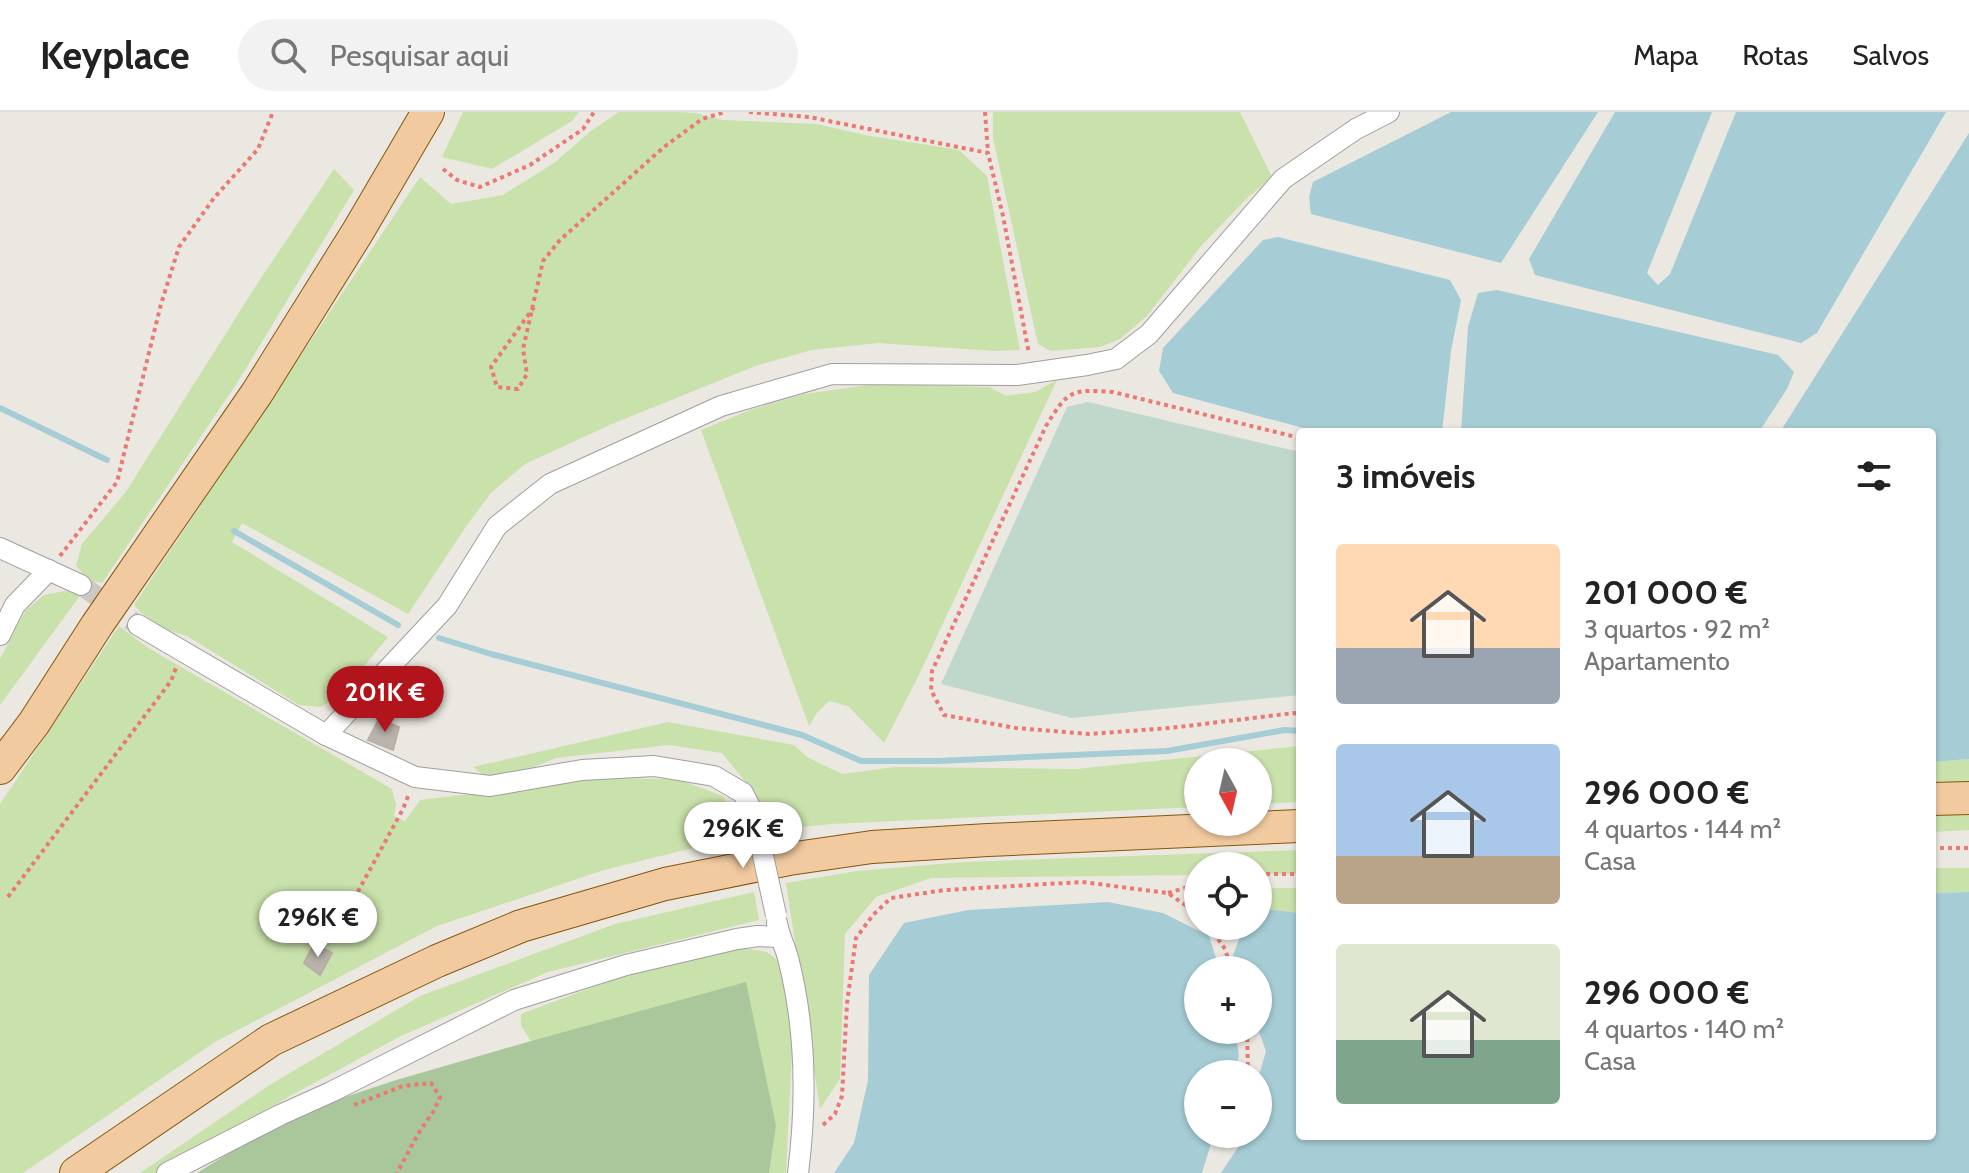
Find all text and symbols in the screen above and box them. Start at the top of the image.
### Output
search box [238,19,798,91]
text: Keyplace [40,32,190,79]
icon: search [266,33,310,77]
text: Pesquisar aqui [330,37,509,74]
text: Mapa [1633,38,1698,72]
text: Rotas [1742,38,1808,72]
text: Salvos [1852,38,1929,72]
icon: filters [1852,454,1896,498]
text: 3 imóveis [1336,455,1475,497]
text: 201 000 € [1584,571,1748,613]
icon: home [1400,576,1496,672]
text: 3 quartos · 92 m² [1584,613,1770,645]
text: Apartamento [1584,645,1730,677]
pin: 201K € [320,666,450,734]
text: 201K € [345,676,425,708]
north arrow [1184,748,1272,836]
map controls [1184,748,1272,1148]
text: 296 000 € [1584,771,1749,813]
icon: home [1400,776,1496,872]
pin: 296K € [678,802,808,870]
text: 296K € [702,812,784,844]
text: 4 quartos · 144 m² [1584,813,1781,845]
text: Casa [1584,845,1636,877]
button: locate [1184,852,1272,940]
pin: 296K € [253,891,383,959]
text: 296K € [277,901,359,933]
button: + [1184,956,1272,1044]
text: 296 000 € [1584,971,1749,1013]
icon: home [1400,976,1496,1072]
text: 4 quartos · 140 m² [1584,1013,1784,1045]
text: Casa [1584,1045,1636,1077]
button: − [1184,1060,1272,1148]

